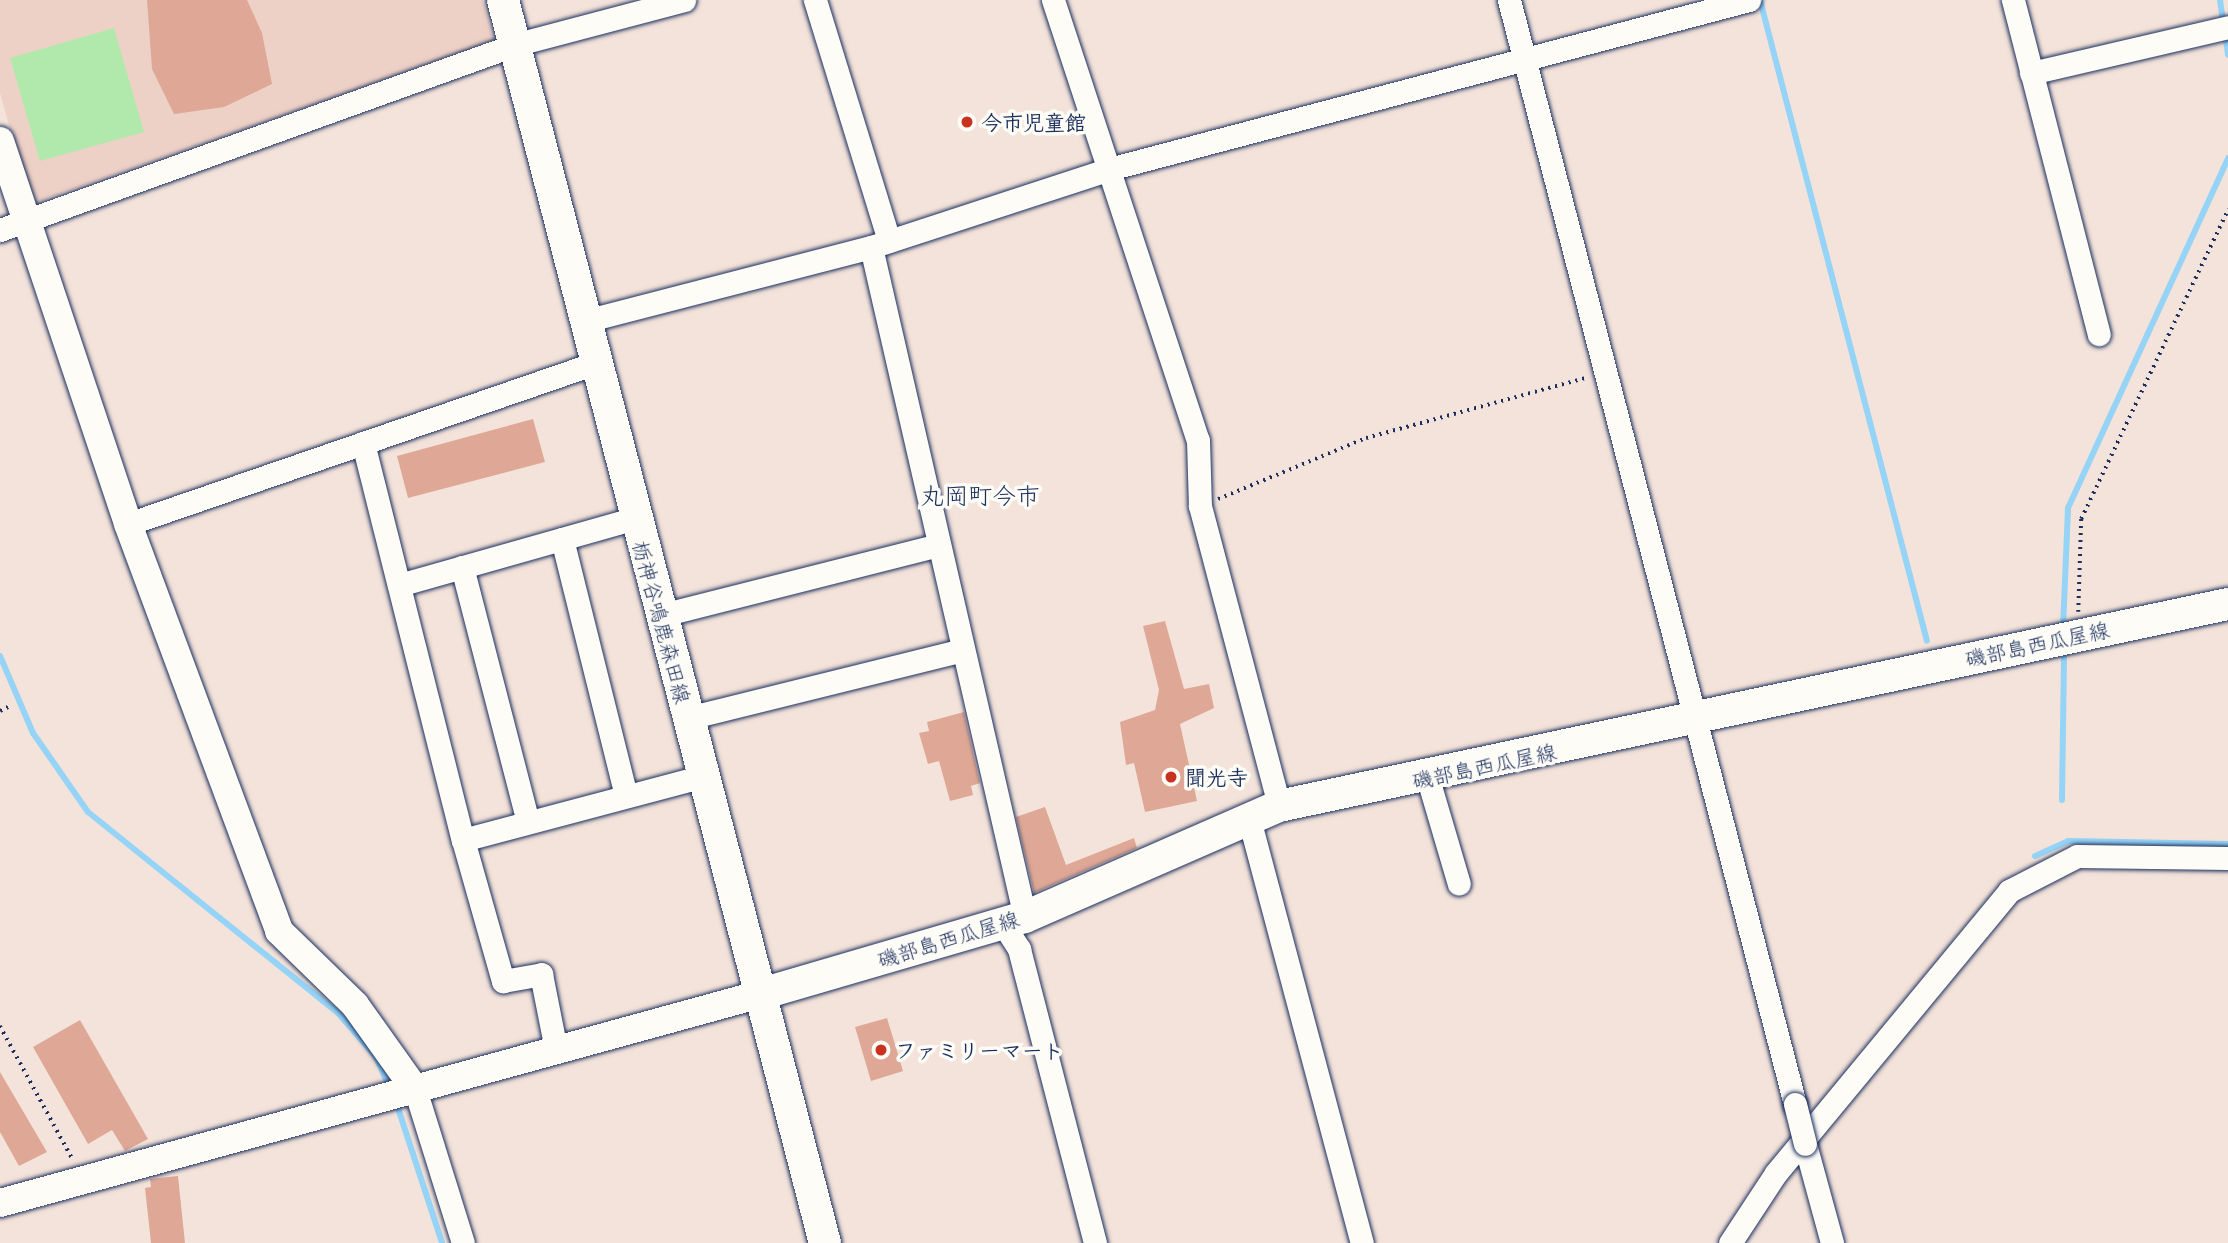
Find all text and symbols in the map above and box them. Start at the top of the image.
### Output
place label: 今市児童館 [981,109,1086,135]
marker: 今市児童館 [959,114,975,130]
district label: 丸岡町今市 [920,481,1040,509]
street label: 栃神谷鳴鹿森田線 [628,538,696,706]
street label: 磯部島西瓜屋線 [1962,616,2112,672]
street label: 磯部島西瓜屋線 [1409,738,1559,794]
place label: 聞光寺 [1185,764,1248,790]
marker: 聞光寺 [1163,769,1179,785]
street label: 磯部島西瓜屋線 [874,905,1022,973]
place label: ファミリーマート [895,1037,1063,1063]
marker: ファミリーマート [873,1042,889,1058]

